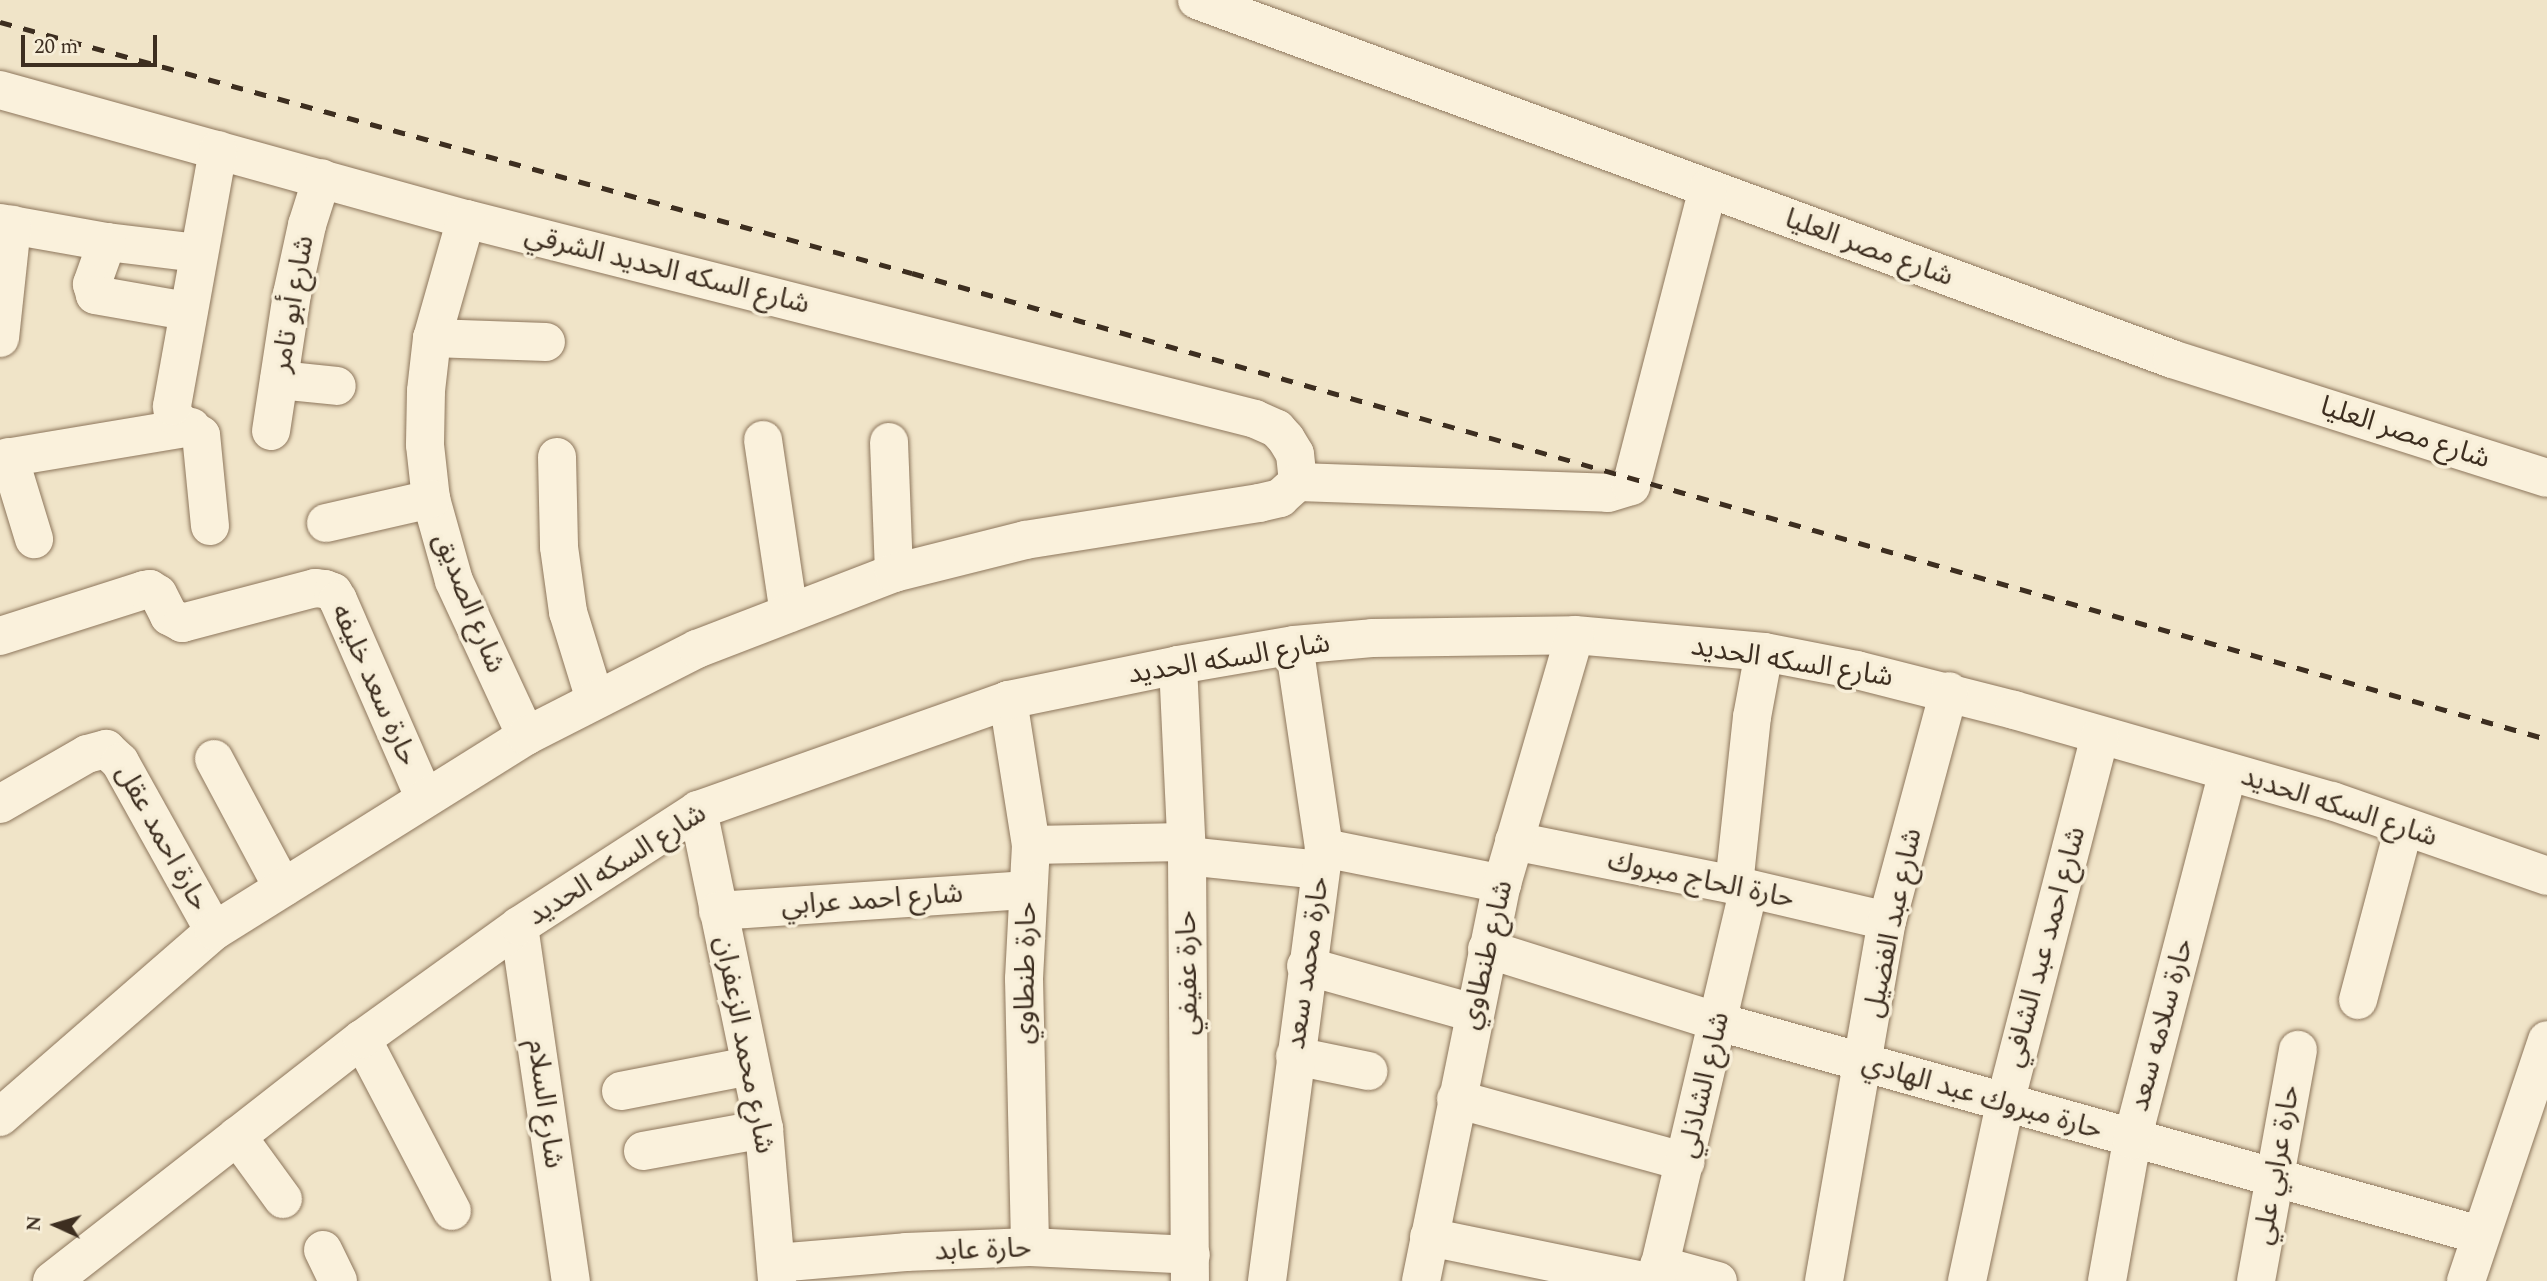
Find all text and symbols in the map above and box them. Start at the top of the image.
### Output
scale bar [24,21,161,65]
text: 20 m [34,31,78,63]
street label: شارع مصر العليا [1780,202,1958,294]
street label: شارع السكه الحديد الشرقي [521,218,813,322]
street label: شارع أبو تامر [264,233,322,375]
street label: شارع مصر العليا [2316,390,2494,476]
street label: شارع الصديق [426,528,512,678]
street label: حارة سعد خليفه [323,599,425,771]
street label: شارع السكه الحديد [1126,626,1332,692]
street label: شارع السكه الحديد [1689,629,1895,695]
street label: حارة احمد عقل [108,759,216,917]
street label: شارع السكه الحديد [2237,759,2441,855]
street label: شارع السكه الحديد [522,797,712,933]
street label: شارع احمد عبد الشافي [1997,823,2093,1071]
street label: شارع عبد الفضيل [1857,825,1929,1021]
street label: حارة الحاج مبروك [1605,844,1797,916]
street label: حارة محمد سعد [1279,874,1337,1052]
street label: شارع احمد عرابي [780,877,964,923]
street label: شارع طنطاوي [1454,877,1520,1033]
street label: حارة طنطاوي [1008,901,1044,1045]
street label: حارة عفيفي [1170,910,1206,1036]
street label: شارع محمد الزعفران [706,933,782,1157]
street label: حارة سلامه سعد [2123,935,2201,1115]
street label: شارع الشاذلي [1671,1009,1737,1161]
street label: شارع السلام [519,1037,571,1171]
street label: حارة مبروك عبد الهادي [1858,1047,2106,1147]
street label: حارة عرابي علي [2246,1083,2308,1247]
north arrow [21,1190,91,1260]
text: N [20,1215,50,1232]
street label: حارة عابد [934,1232,1032,1268]

